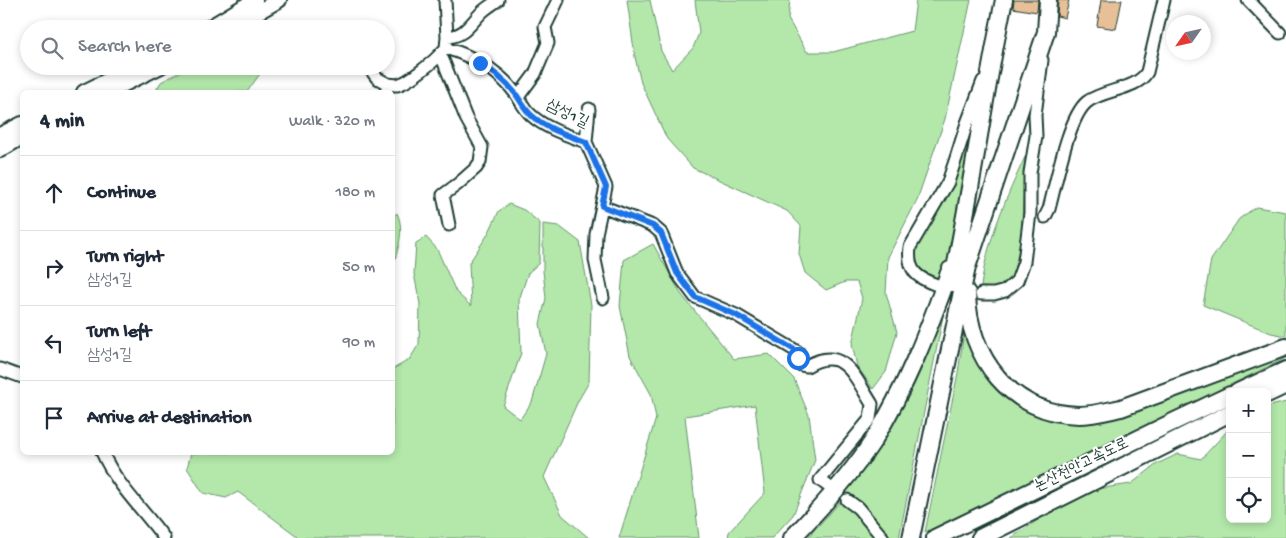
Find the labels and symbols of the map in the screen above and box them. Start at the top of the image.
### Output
north arrow [1166,15,1211,60]
route end [469,52,492,75]
street label: 삼성1길 [543,97,592,133]
route start [787,347,810,370]
street label: 논산천안고속도로 [1031,434,1132,497]

